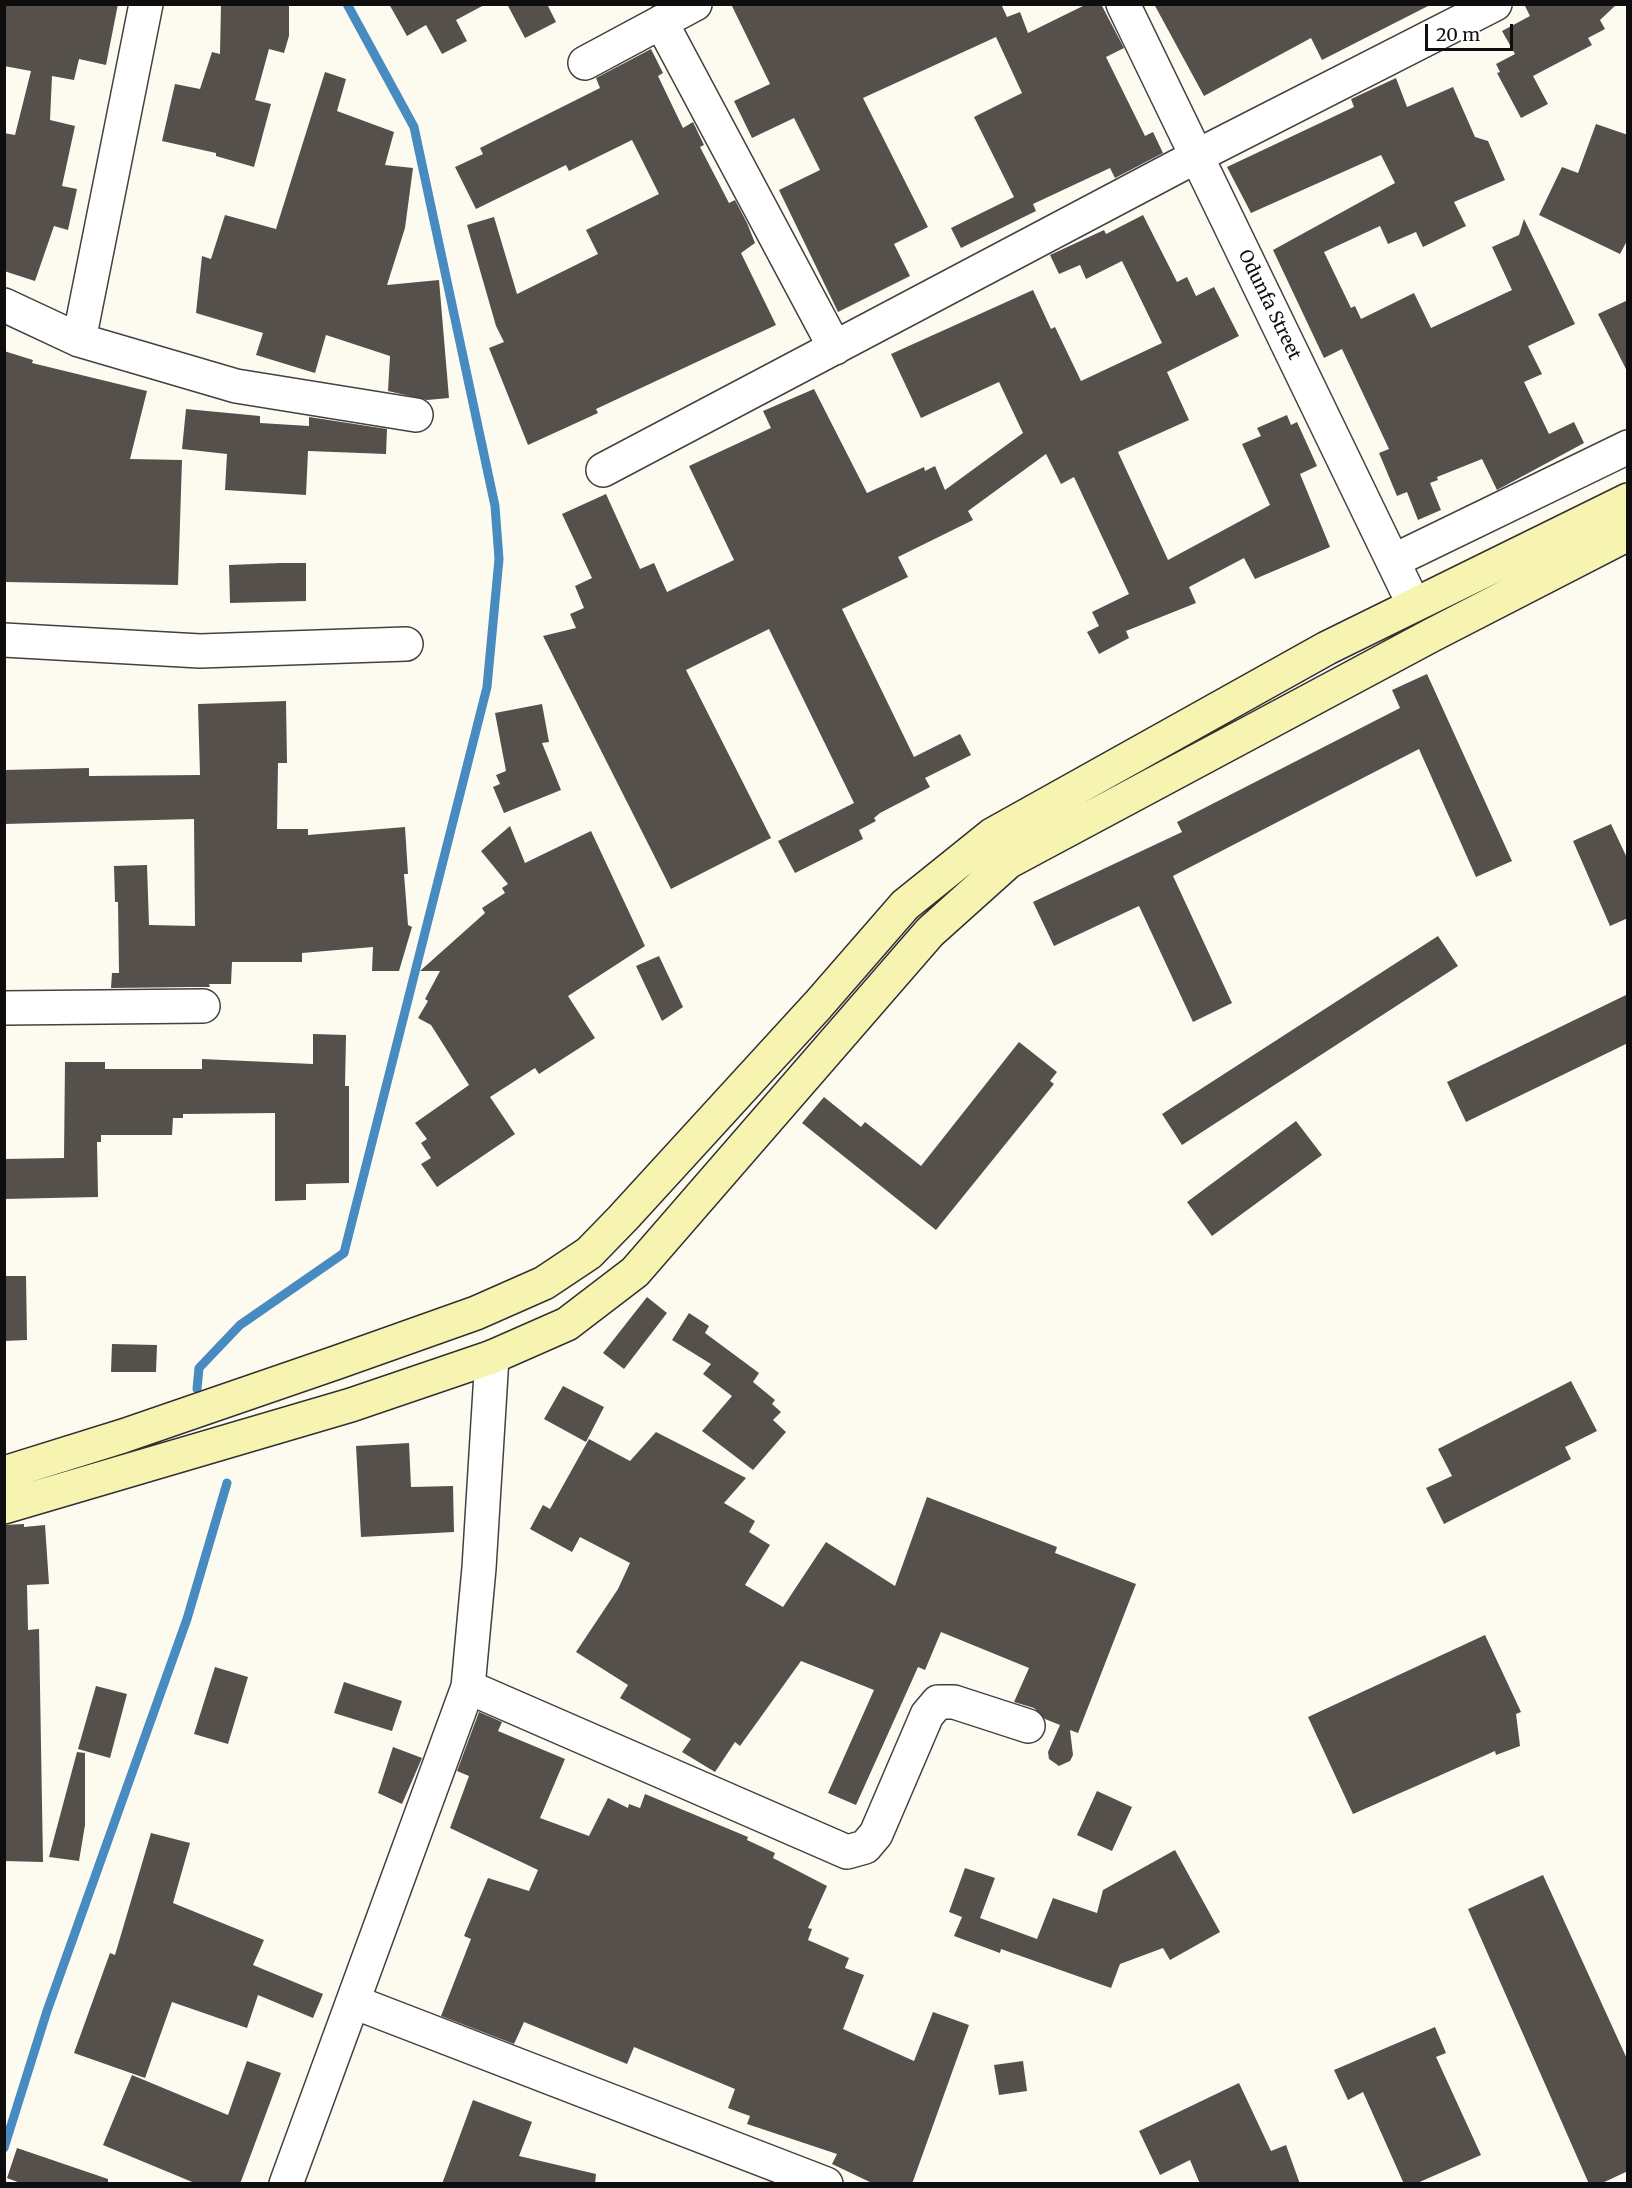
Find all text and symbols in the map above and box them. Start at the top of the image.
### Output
scale bar [1428,12,1516,50]
text: 20 m [1436,23,1480,46]
street label: Odunfa Street [1233,247,1305,363]

